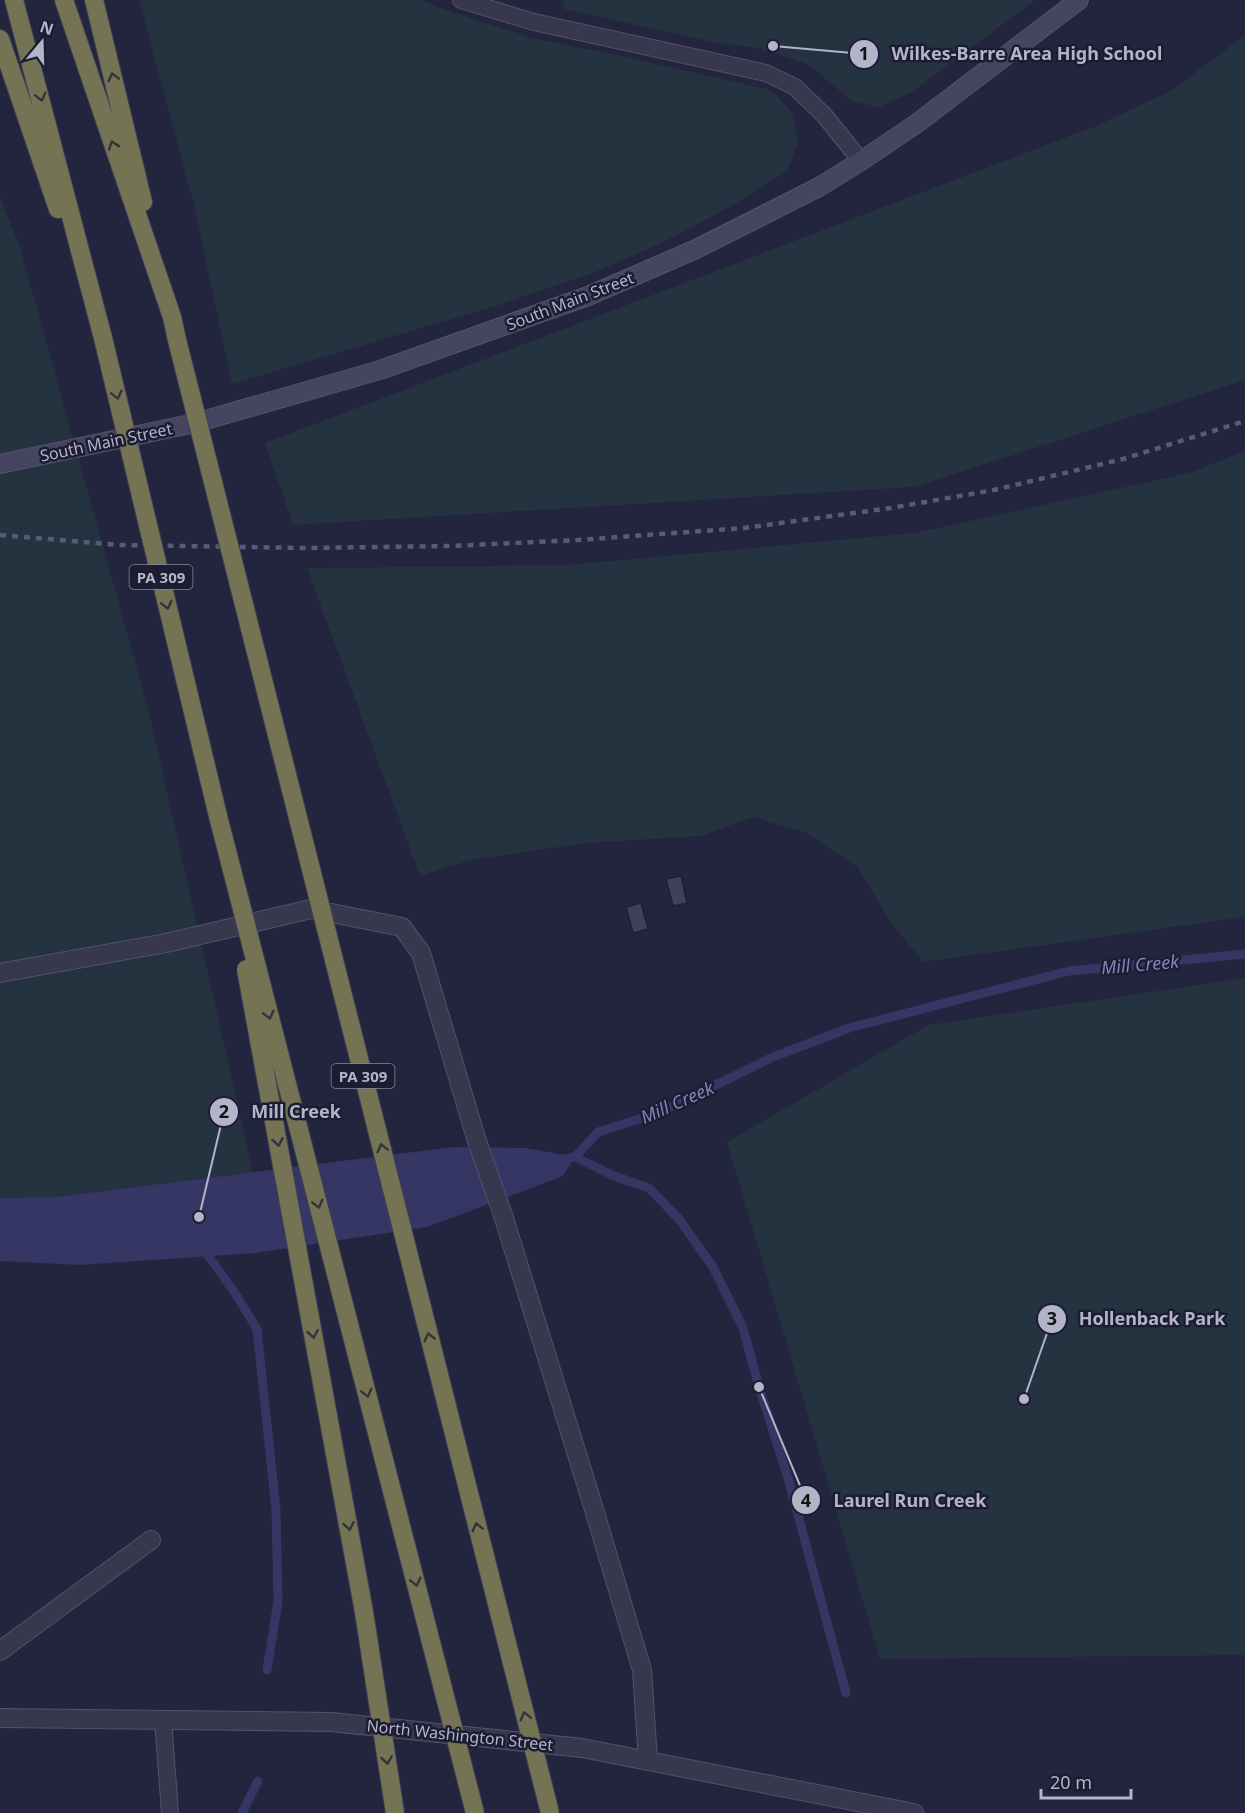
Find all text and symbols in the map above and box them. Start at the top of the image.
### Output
north arrow [12,12,72,72]
text: N [37,15,57,40]
callout: Wilkes-Barre Area High School [849,36,1174,72]
text: 1 [859,41,869,65]
text: Wilkes-Barre Area High School [892,41,1162,65]
one-way arrow [107,72,120,82]
one-way arrow [33,92,46,102]
one-way arrow [108,140,120,151]
street label: South Main Street [503,267,637,335]
one-way arrow [109,390,122,400]
street label: South Main Street [38,417,174,467]
road number: PA 309 [130,565,192,589]
one-way arrow [160,600,173,610]
water label: Mill Creek [1100,949,1181,979]
one-way arrow [262,1010,275,1020]
road number: PA 309 [332,1064,394,1088]
water label: Mill Creek [636,1075,718,1129]
callout: Mill Creek [209,1094,353,1130]
text: 2 [219,1099,229,1123]
text: Mill Creek [251,1099,342,1123]
one-way arrow [271,1137,284,1147]
one-way arrow [376,1144,389,1154]
one-way arrow [311,1199,324,1209]
callout: Hollenback Park [1037,1301,1237,1337]
text: 3 [1047,1306,1057,1330]
text: Hollenback Park [1079,1306,1226,1330]
one-way arrow [307,1329,319,1339]
one-way arrow [424,1333,437,1343]
one-way arrow [359,1388,372,1398]
callout: Laurel Run Creek [791,1482,998,1518]
text: 4 [801,1488,811,1512]
text: Laurel Run Creek [834,1488,987,1512]
one-way arrow [342,1521,355,1531]
one-way arrow [472,1522,485,1532]
one-way arrow [408,1577,421,1587]
one-way arrow [520,1711,532,1721]
street label: North Washington Street [366,1714,555,1756]
one-way arrow [380,1754,393,1764]
scale bar [1041,1762,1131,1800]
text: 20 m [1050,1770,1092,1794]

